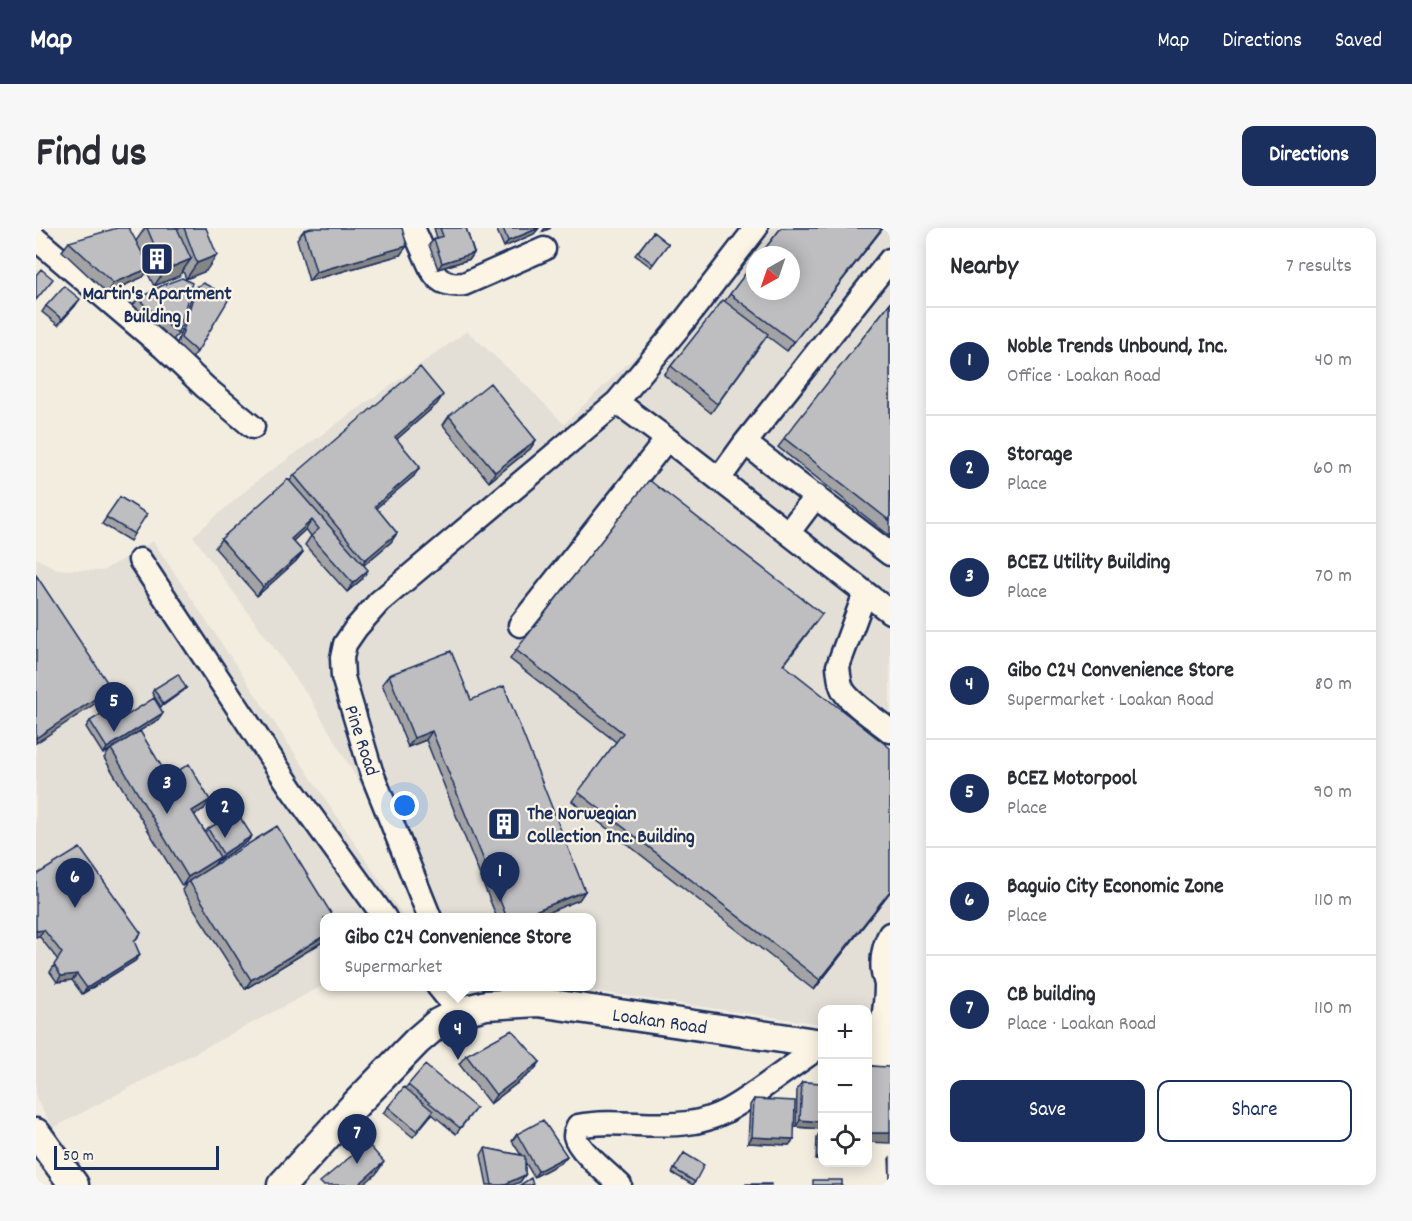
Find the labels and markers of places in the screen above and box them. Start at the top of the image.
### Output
building icon: Martin's Apartment Building 1 [139,241,175,277]
place label: Martin's Apartment Building 1 [82,281,232,332]
pin: 5 [94,682,134,732]
pin: 3 [148,764,186,814]
pin: 2 [206,788,244,838]
place label: The Norwegian Collection Inc. Building [527,801,695,852]
building icon: The Norwegian Collection Inc. Building [486,806,522,842]
pin: 1 [480,852,520,902]
pin: 6 [56,858,94,908]
pin: 4 [438,1010,478,1060]
pin: 7 [338,1114,376,1164]

